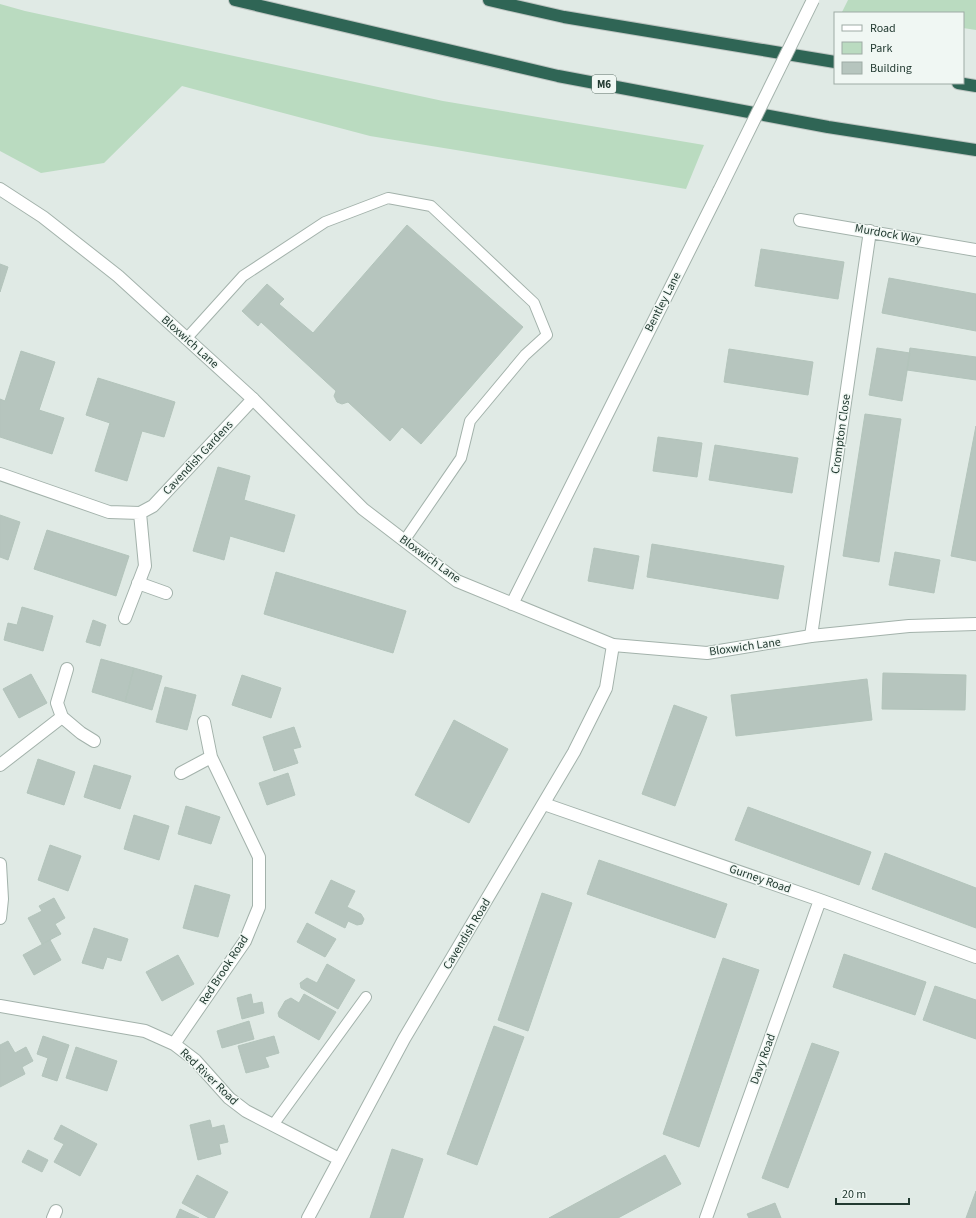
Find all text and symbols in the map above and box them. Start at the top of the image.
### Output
legend [834,12,964,84]
text: Road [870,20,896,37]
text: Park [870,40,892,57]
text: Building [870,60,912,77]
road number: M6 [592,75,616,93]
street label: Murdock Way [853,220,923,248]
street label: Bentley Lane [641,269,685,335]
street label: Bloxwich Lane [158,312,223,372]
street label: Crompton Close [827,393,855,475]
street label: Cavendish Gardens [159,417,237,499]
street label: Bloxwich Lane [396,531,464,587]
street label: Bloxwich Lane [708,634,782,660]
street label: Gurney Road [727,860,793,898]
street label: Cavendish Road [439,895,495,973]
street label: Red Brook Road [195,932,253,1008]
street label: Davy Road [746,1031,780,1087]
street label: Red River Road [176,1045,242,1109]
scale bar [836,1180,909,1206]
text: 20 m [842,1186,866,1203]

